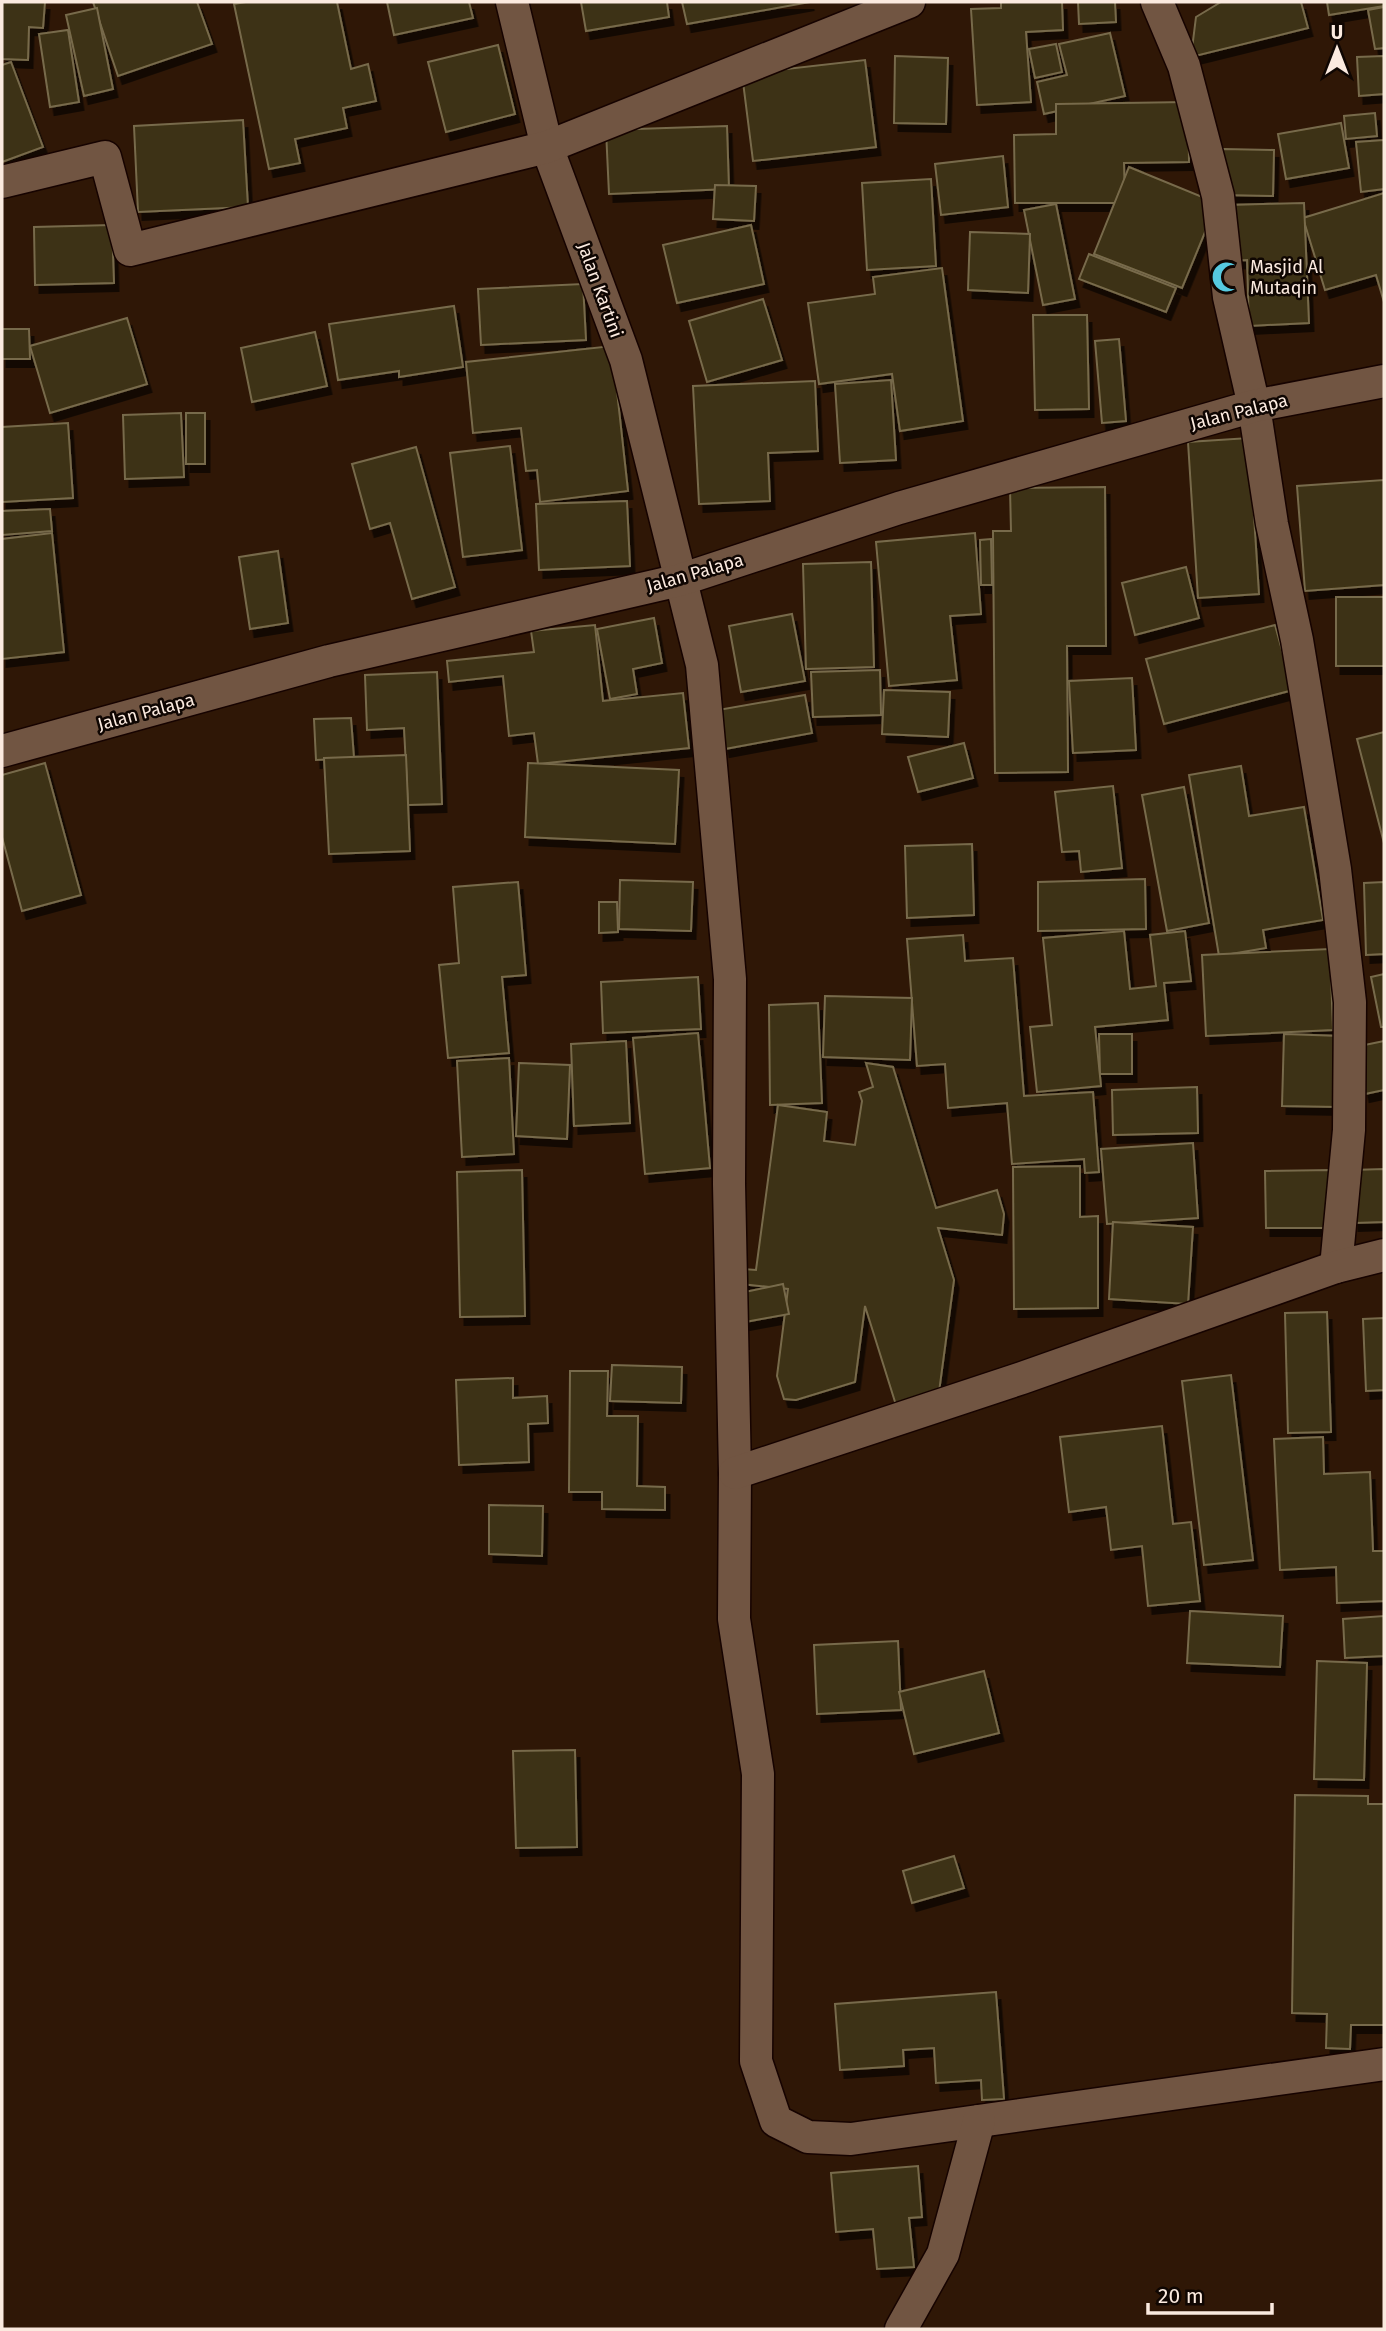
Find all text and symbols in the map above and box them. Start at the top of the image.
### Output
north arrow [1302,14,1372,84]
text: U [1331,21,1343,44]
street label: Jalan Kartini [573,239,627,341]
place label: Masjid Al Mutaqin [1250,256,1323,299]
mosque icon: Masjid Al Mutaqin [1210,260,1244,294]
street label: Jalan Palapa [1188,389,1290,435]
street label: Jalan Palapa [644,549,746,597]
street label: Jalan Palapa [95,688,197,736]
scale bar [1148,2272,1272,2316]
text: 20 m [1158,2283,1204,2309]

